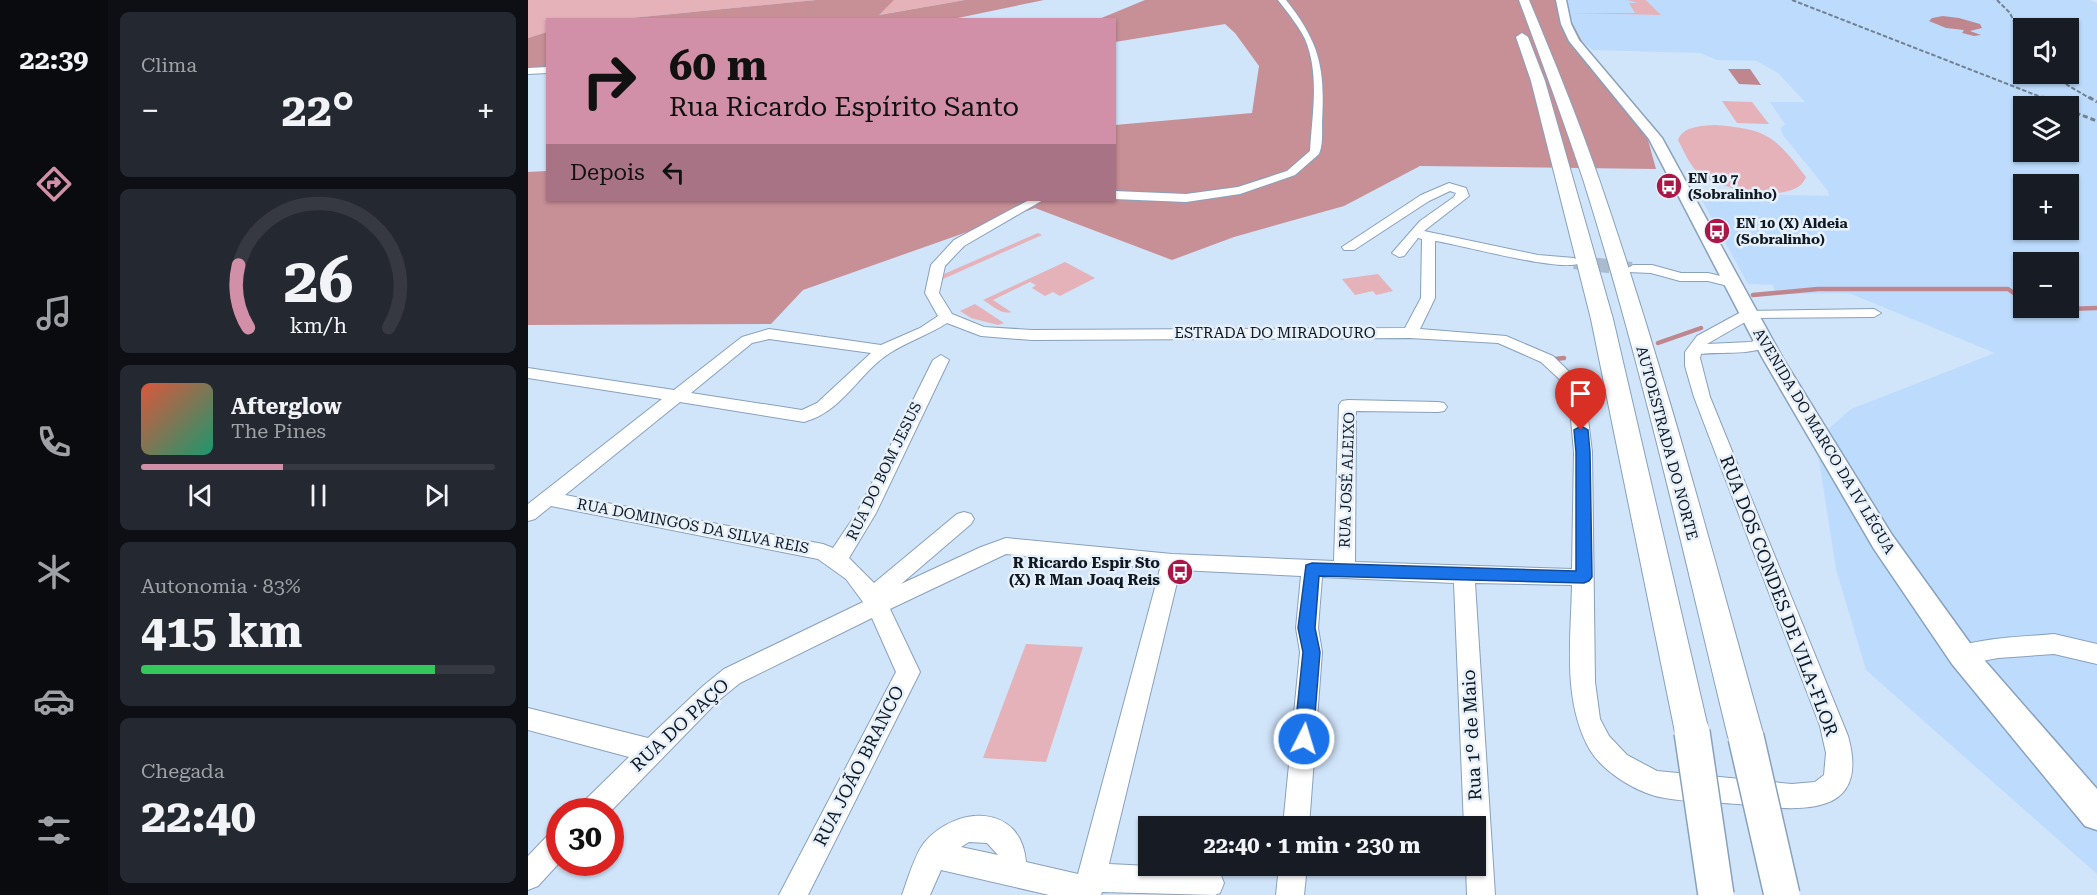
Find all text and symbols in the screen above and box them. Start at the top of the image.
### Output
map controls [2013,18,2079,318]
button: sound [2013,18,2079,84]
text: 60 m [669,41,767,90]
icon: right [570,42,648,120]
text: 22:39 [20,44,88,76]
text: Clima [141,53,197,77]
text: 22° [282,84,354,137]
text: − [141,91,159,130]
text: + [477,91,495,130]
text: Rua Ricardo Espírito Santo [669,91,1019,123]
button: layers [2013,96,2079,162]
icon: left [657,156,690,189]
text: Depois [570,160,645,185]
icon: directions [33,163,75,205]
place label: EN 10 7 (Sobralinho) [1688,170,1777,202]
bus stop icon: EN 10 7 (Sobralinho) [1654,171,1684,201]
button: + [2013,174,2079,240]
place label: EN 10 (X) Aldeia (Sobralinho) [1736,215,1849,247]
bus stop icon: EN 10 (X) Aldeia (Sobralinho) [1702,216,1732,246]
text: 26 [283,244,353,317]
button: − [2013,252,2079,318]
icon: music [33,292,75,334]
text: km/h [289,313,347,338]
street label: ESTRADA DO MIRADOURO [1174,324,1376,342]
street label: AVENIDA DO MARCO DA IV LÉGUA [1749,325,1899,557]
street label: AUTOESTRADA DO NORTE [1632,344,1702,542]
pin [1555,368,1606,430]
icon: arrive [1564,377,1597,410]
text: Afterglow [231,394,342,419]
street label: RUA DO BOM JESUS [843,399,925,543]
street label: RUA JOSÉ ALEIXO [1336,411,1358,548]
text: The Pines [231,419,326,443]
icon: phone [33,421,75,463]
street label: RUA DOS CONDES DE VILA-FLOR [1716,452,1843,740]
icon: previous [184,479,217,512]
icon: pause [302,479,335,512]
icon: next [420,479,453,512]
street label: RUA DOMINGOS DA SILVA REIS [575,495,811,557]
icon: climate [33,551,75,593]
place label: R Ricardo Espir Sto (X) R Man Joaq Reis [1009,554,1160,589]
bus stop icon: R Ricardo Espir Sto (X) R Man Joaq Reis [1165,557,1195,587]
text: Autonomia · 83% [141,574,301,598]
text: 415 km [141,605,302,658]
street label: Rua 1º de Maio [1458,669,1485,801]
street label: RUA DO PAÇO [626,674,733,775]
icon: car [33,680,75,722]
street label: RUA JOÃO BRANCO [809,682,908,849]
position arrow [1272,707,1336,771]
text: Chegada [141,759,225,783]
text: 22:40 [141,790,256,843]
speed limit sign: 30 [546,798,624,876]
icon: filters [33,809,75,851]
text: 22:40 · 1 min · 230 m [1203,833,1421,858]

